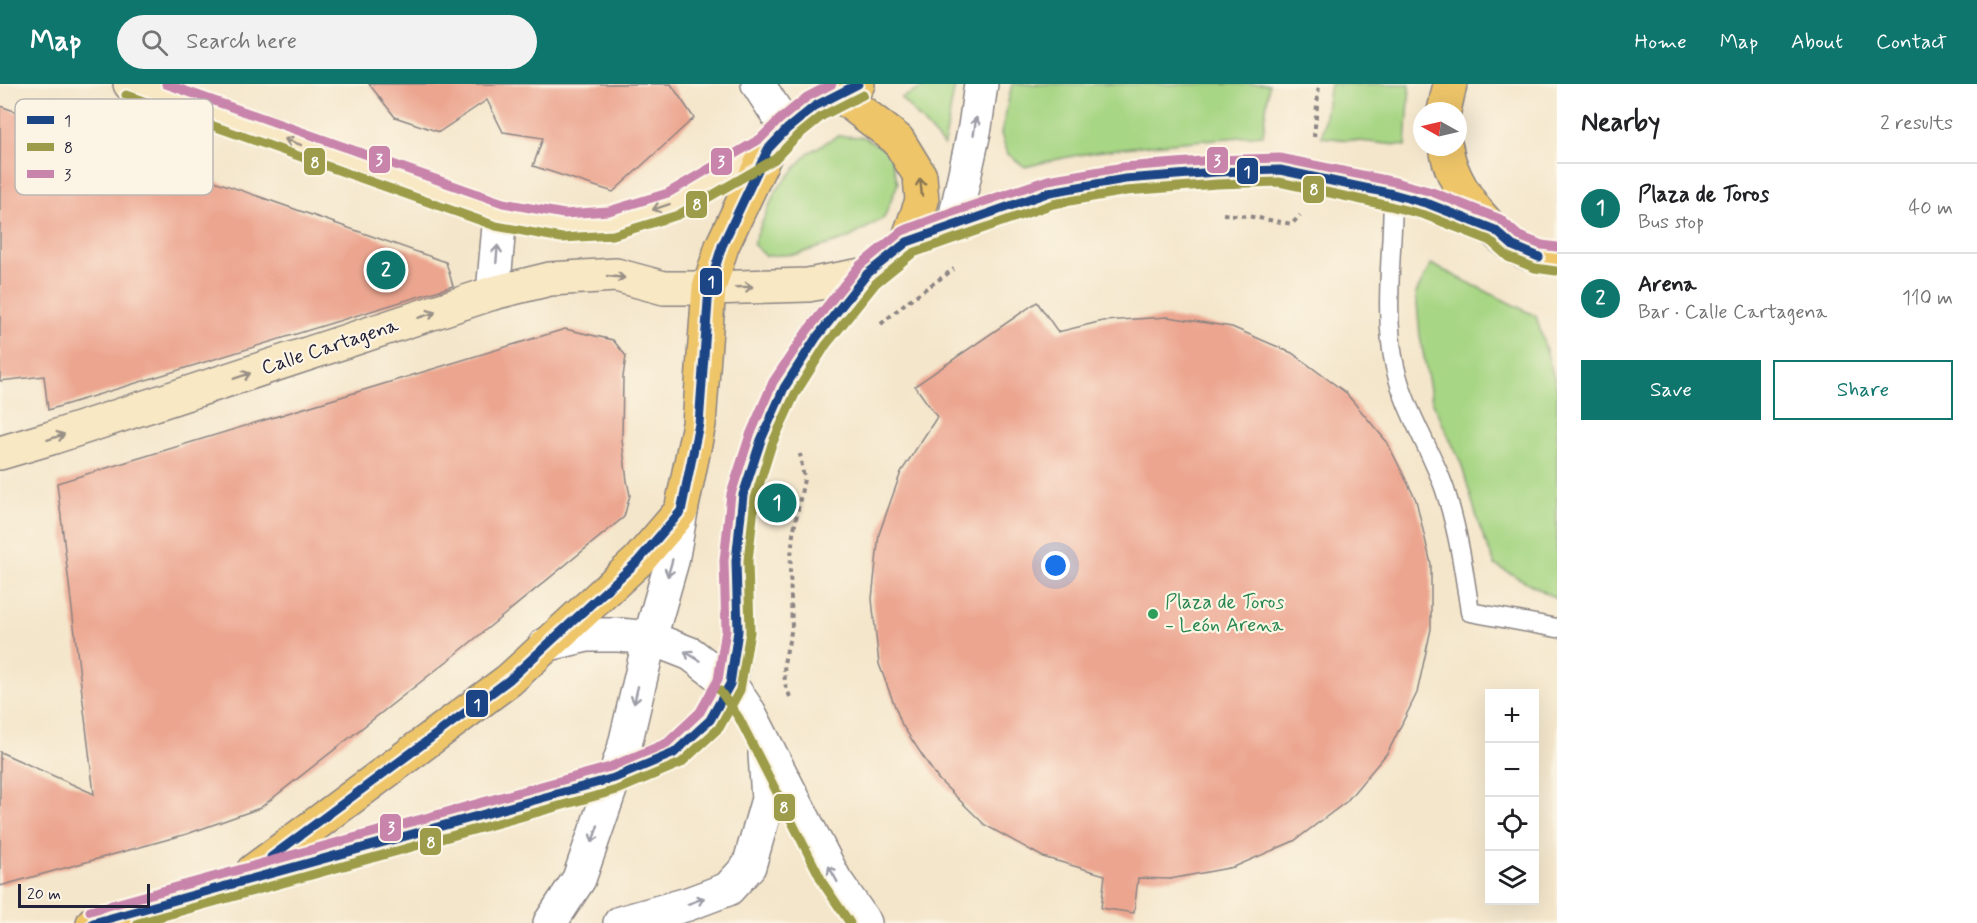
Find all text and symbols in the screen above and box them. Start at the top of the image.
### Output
search box [117,15,537,69]
text: Map [30,24,81,61]
icon: search [138,26,171,59]
text: Search here [186,28,297,56]
text: Home [1635,28,1687,56]
text: Map [1720,28,1758,56]
text: About [1791,28,1843,56]
text: Contact [1876,28,1947,56]
legend [15,99,213,195]
north arrow [1413,102,1467,156]
text: Nearby [1581,106,1660,140]
text: 2 results [1880,110,1953,137]
text: 1 [64,111,71,132]
one-way arrow [969,116,980,136]
one-way arrow [284,136,303,147]
text: 8 [64,138,73,159]
line badge: 3 [368,145,391,174]
line badge: 3 [1206,146,1229,174]
line badge: 8 [303,147,326,176]
line badge: 3 [710,147,733,176]
text: 3 [375,150,383,171]
text: 3 [1213,151,1221,172]
text: 3 [717,152,725,173]
text: 8 [310,153,320,174]
line badge: 1 [1236,157,1259,185]
text: 1 [1243,162,1251,183]
text: 3 [64,165,71,186]
line badge: 8 [1302,175,1325,204]
one-way arrow [915,177,926,197]
text: 8 [1309,180,1319,201]
text: Plaza de Toros [1638,181,1769,209]
line badge: 8 [685,190,708,219]
text: 8 [692,195,702,216]
text: 1 [1596,195,1605,222]
text: 40 m [1909,195,1953,222]
one-way arrow [652,202,671,213]
text: Bus stop [1638,209,1704,236]
one-way arrow [491,244,502,264]
pin: 2 [366,248,406,292]
line badge: 1 [699,267,723,296]
text: Arena [1638,271,1697,299]
one-way arrow [606,272,625,283]
text: 1 [707,272,715,293]
one-way arrow [733,281,753,293]
text: 2 [1596,285,1605,312]
text: 110 m [1902,285,1953,312]
text: Bar · Calle Cartagena [1638,299,1827,326]
one-way arrow [417,309,436,320]
street label: Calle Cartagena [258,312,403,382]
button: Save [1581,360,1761,420]
button: Share [1773,360,1953,420]
one-way arrow [232,370,251,381]
one-way arrow [46,431,65,442]
pin: 1 [758,480,796,526]
your location [1041,551,1070,580]
one-way arrow [664,559,675,578]
place label: Plaza de Toros - León Arena [1165,589,1284,639]
marker: Plaza de Toros - León Arena [1146,607,1160,621]
one-way arrow [684,649,701,662]
one-way arrow [630,686,642,705]
line badge: 1 [465,689,489,718]
map controls [1485,689,1539,905]
button: + [1485,689,1539,743]
text: 1 [473,695,481,716]
button: − [1485,743,1539,797]
line badge: 8 [773,793,796,822]
button: locate [1485,797,1539,851]
text: 8 [779,798,789,819]
line badge: 3 [379,813,402,842]
text: 3 [387,818,395,839]
one-way arrow [589,824,600,843]
line badge: 8 [419,827,442,856]
text: 8 [426,833,436,854]
button: layers [1485,851,1539,905]
one-way arrow [827,866,838,884]
scale bar [18,881,150,908]
text: 20 m [27,884,61,905]
one-way arrow [686,895,705,906]

